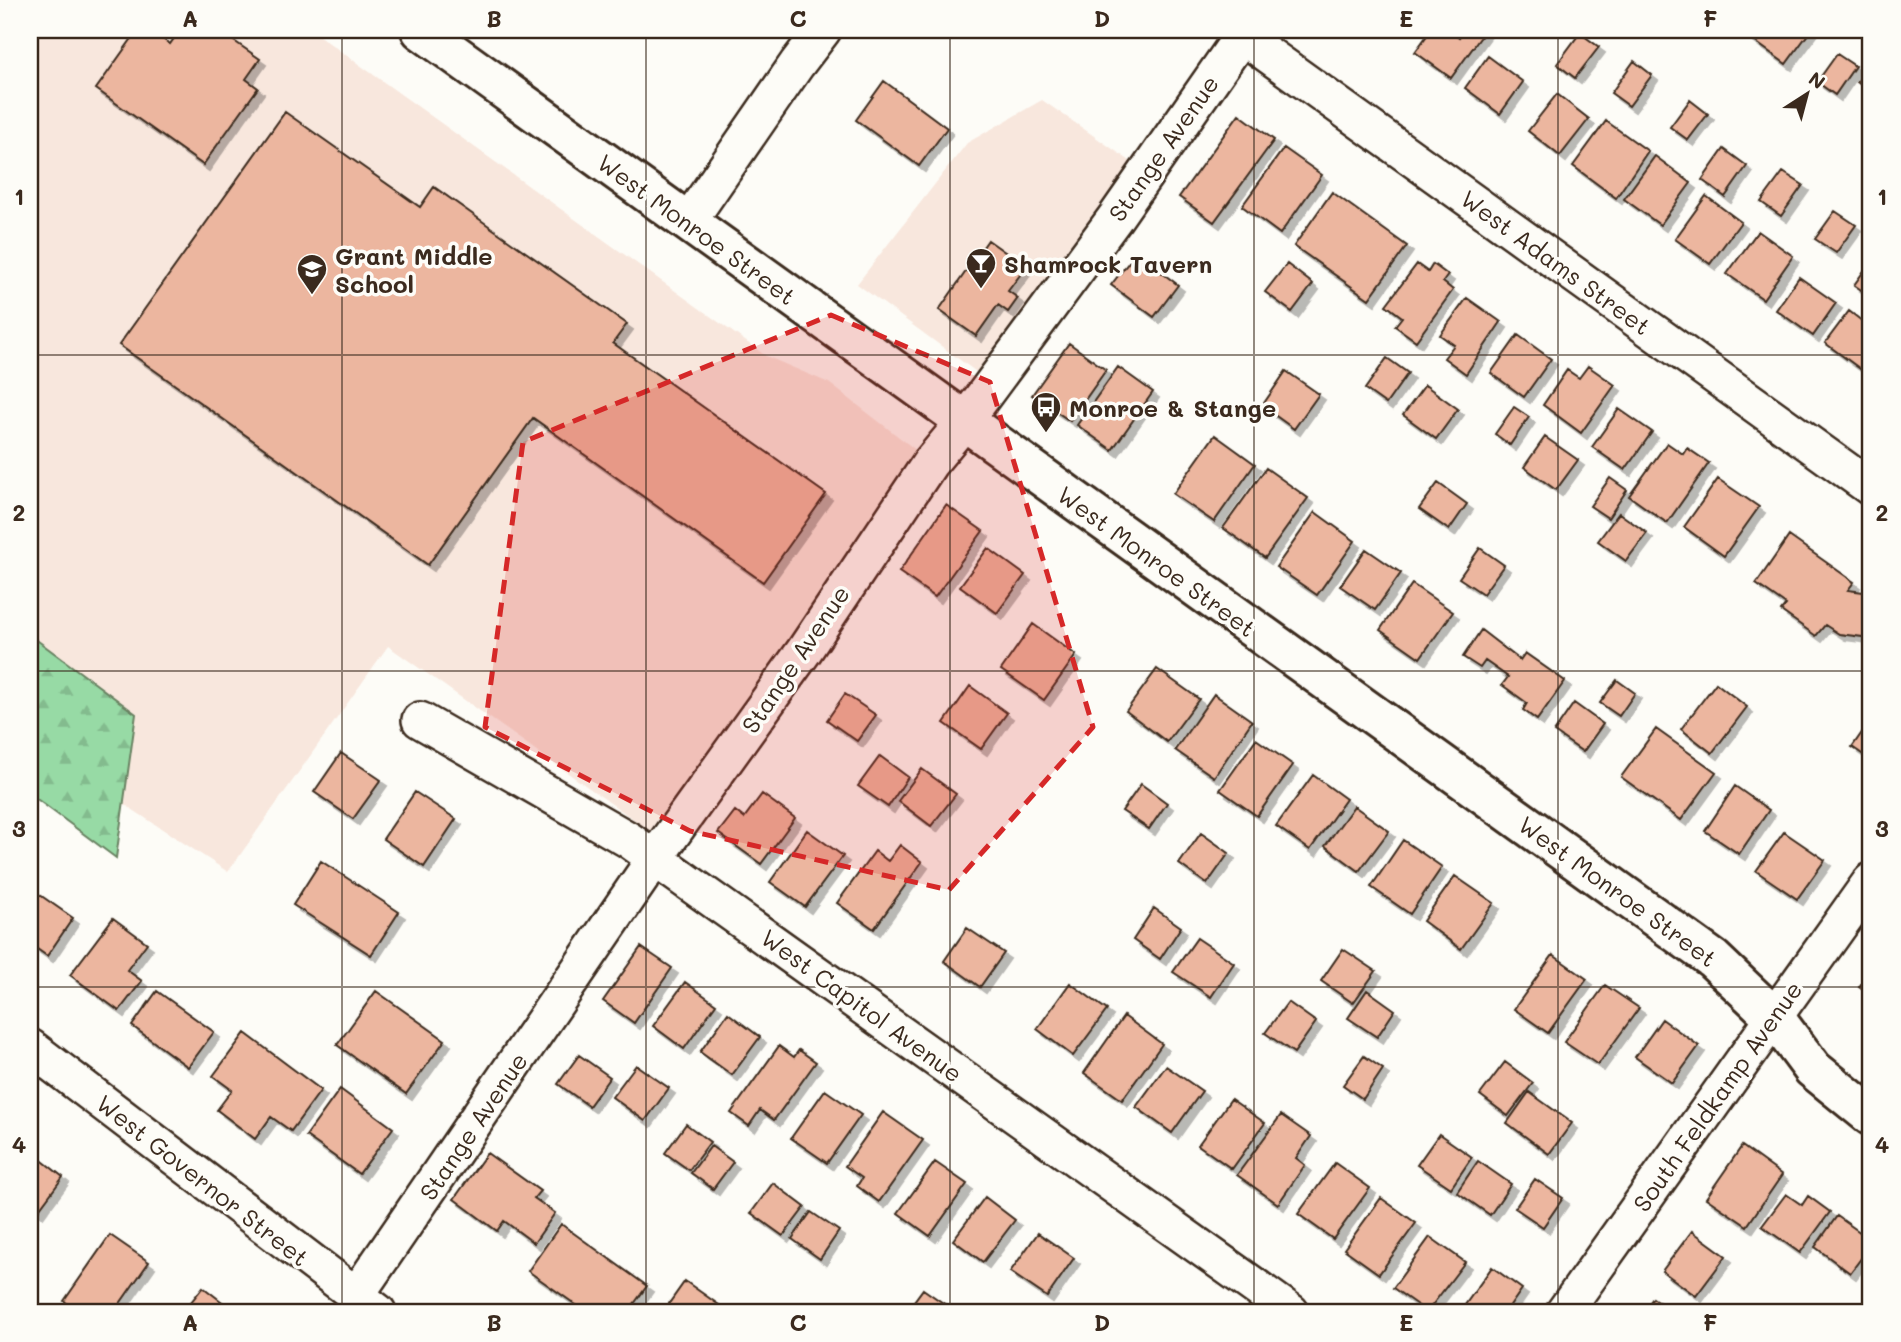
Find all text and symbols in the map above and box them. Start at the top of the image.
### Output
text: A [182,3,198,33]
text: B [486,3,502,33]
text: C [789,3,807,33]
text: D [1094,3,1110,33]
text: E [1399,3,1413,33]
text: F [1703,3,1717,33]
north arrow [1772,60,1842,130]
text: N [1804,65,1830,94]
street label: Stange Avenue [1101,69,1225,227]
street label: West Monroe Street [592,147,802,311]
text: 1 [14,181,24,211]
text: 1 [1877,181,1887,211]
street label: West Adams Street [1455,183,1657,341]
place label: Grant Middle School [335,240,493,299]
bar icon: Shamrock Tavern [964,246,998,290]
place label: Shamrock Tavern [1004,248,1212,279]
school or university icon: Grant Middle School [295,252,329,296]
bus stop icon: Monroe & Stange [1029,390,1063,434]
place label: Monroe & Stange [1069,392,1276,423]
street label: West Monroe Street [1052,479,1262,643]
text: 2 [13,497,25,527]
text: 2 [1876,497,1888,527]
street label: Stange Avenue [734,579,856,739]
street label: West Monroe Street [1513,809,1723,973]
text: 3 [12,813,26,843]
text: 3 [1875,813,1889,843]
street label: West Capitol Avenue [755,921,969,1089]
street label: South Feldkamp Avenue [1626,975,1808,1217]
street label: Stange Avenue [412,1046,534,1206]
street label: West Governor Street [91,1087,315,1273]
text: 4 [12,1129,26,1159]
text: 4 [1875,1129,1889,1159]
text: A [182,1307,198,1337]
text: B [486,1307,502,1337]
text: C [789,1307,807,1337]
text: D [1094,1307,1110,1337]
text: E [1399,1307,1413,1337]
text: F [1703,1307,1717,1337]

